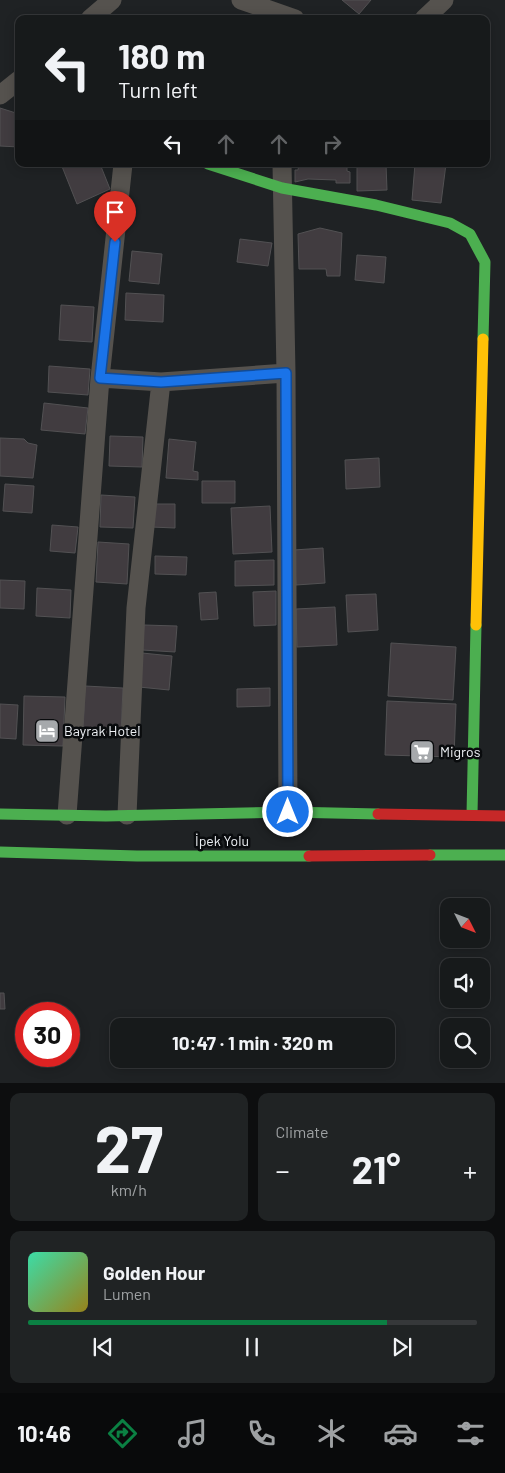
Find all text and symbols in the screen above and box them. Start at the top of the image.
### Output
text: 180 m [118,34,206,76]
icon: left [35,35,100,100]
text: Turn left [118,76,198,102]
icon: left [159,130,187,158]
icon: ahead [212,130,240,158]
icon: ahead [265,130,293,158]
icon: right [318,130,346,158]
pin [94,191,136,242]
icon: arrive [101,198,129,226]
hotel icon: Bayrak Hotel [34,718,60,744]
place label: Bayrak Hotel [64,722,141,739]
supermarket icon: Migros [409,739,435,765]
place label: Migros [440,743,481,760]
position arrow [261,785,313,837]
street label: İpek Yolu [195,832,249,849]
north arrow [440,898,490,948]
map controls [440,898,490,1068]
button: sound [440,958,490,1008]
speed limit sign: 30 [15,1002,80,1067]
button: search [440,1018,490,1068]
text: 10:47 · 1 min · 320 m [172,1031,333,1054]
text: 27 [94,1108,163,1186]
text: Climate [276,1122,328,1141]
text: 21° [352,1146,401,1192]
text: − [276,1153,290,1187]
text: + [463,1153,477,1187]
text: km/h [111,1180,147,1199]
text: Golden Hour [103,1261,205,1284]
text: Lumen [103,1284,151,1303]
icon: previous [89,1333,117,1361]
icon: pause [238,1333,266,1361]
icon: next [388,1333,416,1361]
icon: directions [105,1416,140,1451]
icon: music [175,1416,210,1451]
icon: phone [244,1416,279,1451]
icon: climate [314,1416,349,1451]
icon: car [383,1416,418,1451]
icon: filters [453,1416,488,1451]
text: 10:46 [17,1420,71,1446]

